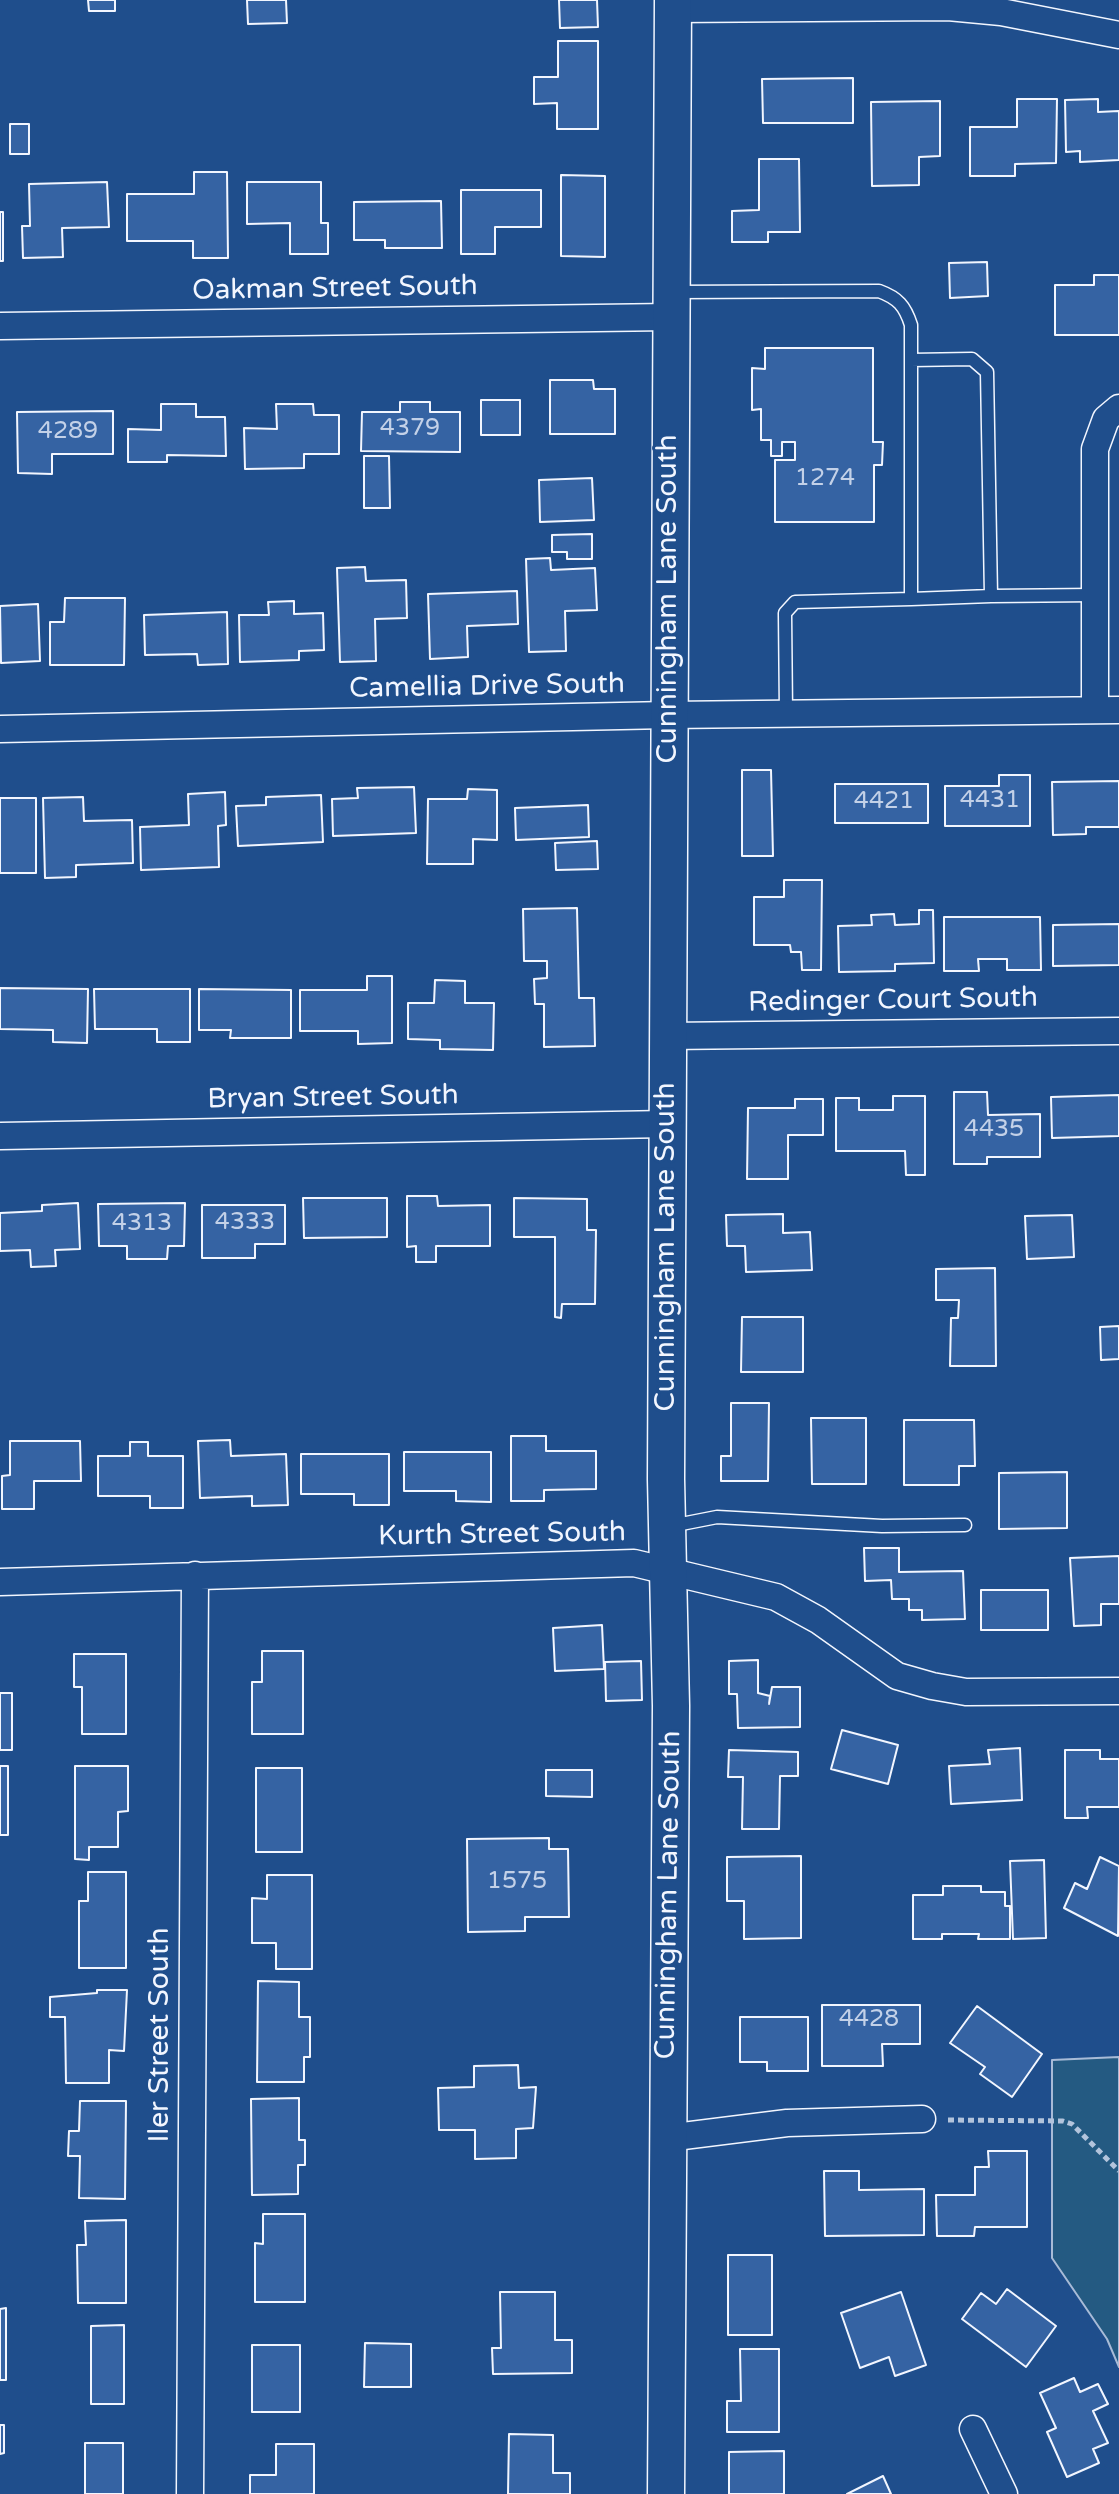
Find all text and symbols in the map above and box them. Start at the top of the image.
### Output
street label: Oakman Street South [192,270,478,308]
house number: 4379 [380,415,440,443]
house number: 4289 [38,418,98,446]
street label: Cunningham Lane South [652,435,686,763]
house number: 1274 [795,465,855,493]
street label: Camellia Drive South [349,668,625,706]
house number: 4431 [960,787,1020,815]
house number: 4421 [854,788,914,816]
street label: Redinger Court South [748,982,1038,1020]
street label: Bryan Street South [207,1079,459,1117]
street label: Cunningham Lane South [650,1083,684,1411]
house number: 4435 [964,1116,1024,1144]
house number: 4333 [215,1209,275,1237]
house number: 4313 [112,1210,172,1238]
street label: Kurth Street South [378,1516,626,1554]
street label: Cunningham Lane South [649,1730,689,2060]
house number: 1575 [487,1868,547,1896]
street label: Iler Street South [144,1928,178,2142]
house number: 4428 [839,2006,899,2034]

